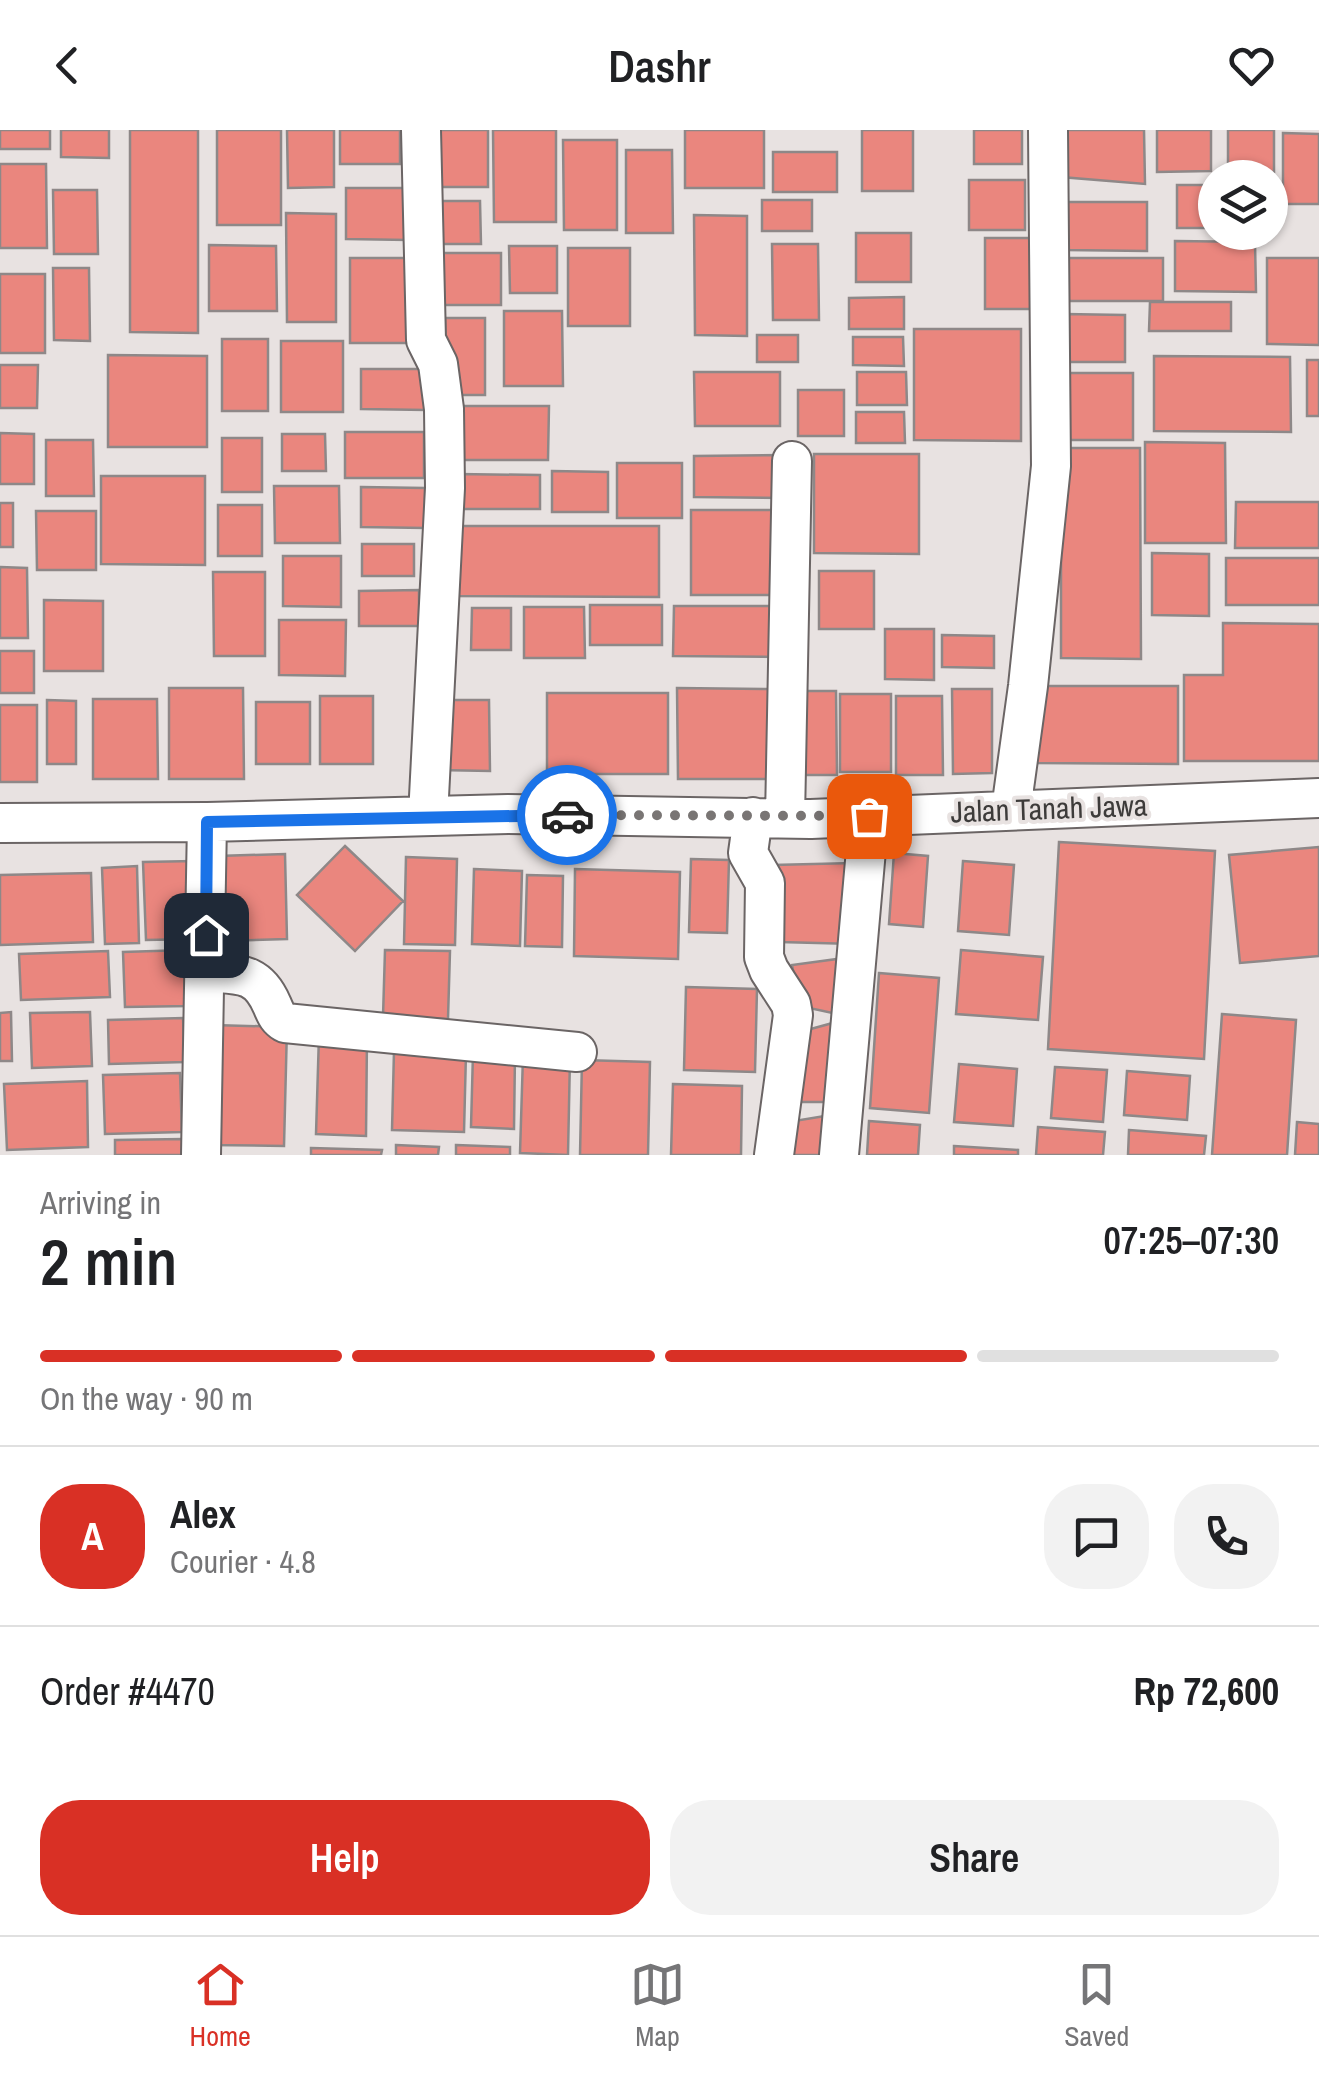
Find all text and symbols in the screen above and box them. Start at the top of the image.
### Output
text: Dashr [608,35,711,96]
icon: back [40,38,95,93]
icon: heart [1224,38,1279,93]
map controls [1198,160,1288,250]
button: layers [1198,160,1288,250]
courier [517,765,617,865]
pin [827,774,912,859]
street label: Jalan Tanah Jawa [950,785,1148,831]
icon: car [540,788,595,843]
icon: bag [842,789,897,844]
pin [164,893,249,978]
icon: home [179,908,234,963]
text: Arriving in [40,1181,161,1224]
text: 07:25–07:30 [1103,1215,1279,1266]
text: 2 min [40,1218,177,1305]
text: On the way · 90 m [40,1377,253,1420]
button: chat [1044,1484,1149,1589]
button: phone [1174,1484,1279,1589]
text: Alex [170,1489,236,1540]
text: A [81,1511,104,1562]
text: Courier · 4.8 [170,1540,316,1583]
text: Order #4470 [40,1666,215,1717]
text: Rp 72,600 [1133,1666,1279,1717]
button: Help [40,1800,650,1915]
button: Share [670,1800,1279,1915]
tab: Home [190,1957,251,2055]
tab: Map [630,1957,685,2055]
tab: Saved [1064,1957,1129,2055]

